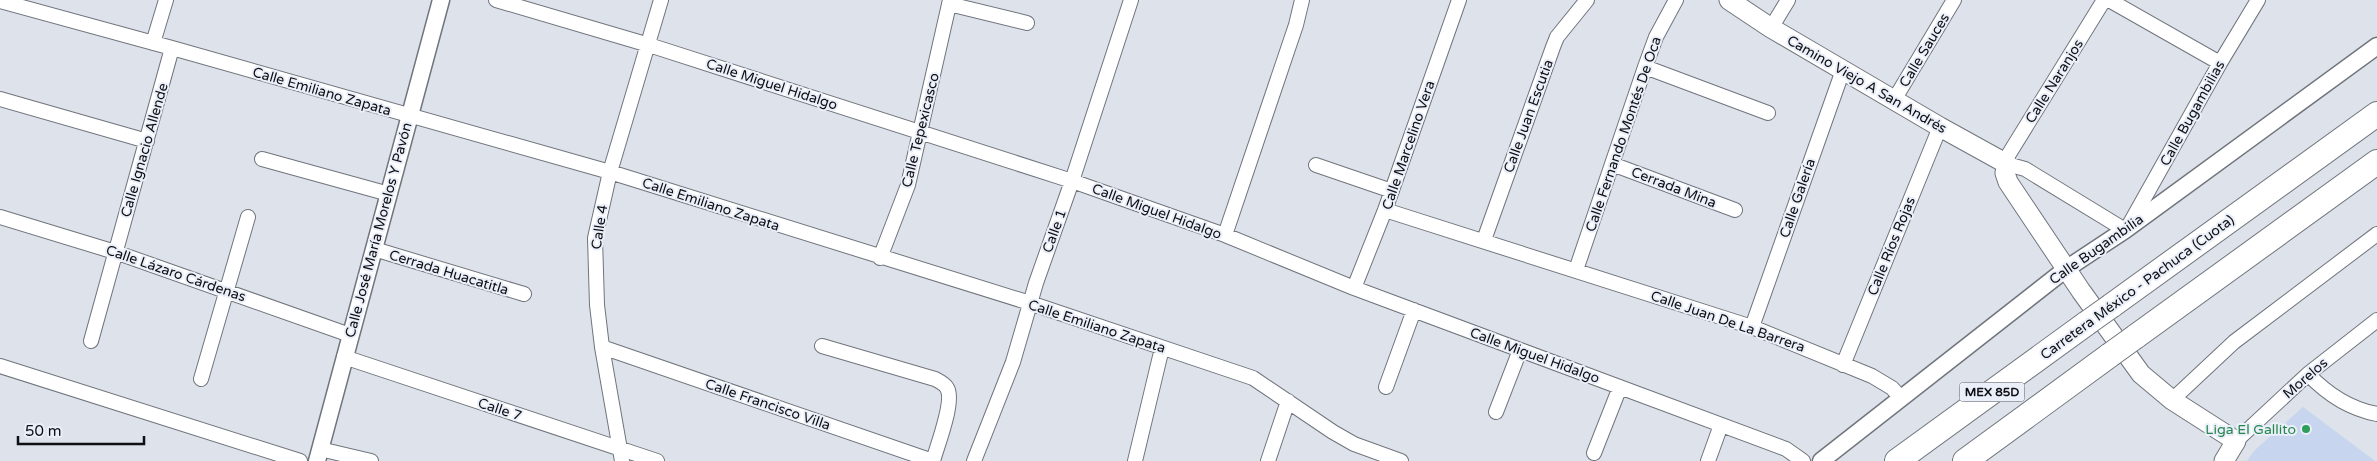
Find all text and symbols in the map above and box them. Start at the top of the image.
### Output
street label: Calle Sauces [1896,10,1953,90]
street label: Camino Viejo A San Andrés [1784,32,1950,137]
street label: Calle Fernando Montés De Oca [1582,34,1665,234]
street label: Calle Naranjos [2022,36,2087,126]
street label: Calle Miguel Hidalgo [704,55,840,114]
street label: Calle Juan Escutia [1500,57,1557,175]
street label: Calle Bugambilias [2156,57,2229,169]
street label: Calle Emiliano Zapata [251,64,393,119]
street label: Calle Tepexicasco [898,71,943,189]
street label: Calle Marcelino Vera [1378,78,1439,212]
street label: Calle Ignacio Allende [117,81,172,219]
street label: Calle José María Morelos Y Pavón [342,121,415,340]
street label: Calle Galería [1776,156,1819,240]
street label: Cerrada Mina [1629,163,1719,211]
street label: Calle Emiliano Zapata [640,174,782,235]
street label: Calle Miguel Hidalgo [1090,180,1224,243]
street label: Calle Ríos Rojas [1864,194,1919,298]
street label: Calle 4 [588,203,611,251]
street label: Calle 1 [1039,207,1070,255]
street label: Carretera México - Pachuca (Cuota) [2037,211,2238,363]
street label: Calle Bugambilia [2046,211,2147,288]
street label: Calle Lázaro Cárdenas [104,242,248,306]
street label: Cerrada Huacatitla [387,246,511,299]
street label: Calle Juan De La Barrera [1649,287,1807,356]
street label: Calle Emiliano Zapata [1026,296,1168,357]
street label: Calle Miguel Hidalgo [1468,324,1602,387]
street label: Morelos [2280,354,2331,402]
street label: Calle Francisco Villa [703,375,833,434]
road number: MEX 85D [1960,382,2024,402]
street label: Calle 7 [476,394,524,425]
scale bar [18,414,144,446]
place label: Liga El Gallito [2205,421,2296,438]
text: 50 m [25,422,62,440]
marker: Liga El Gallito [2300,423,2312,435]

